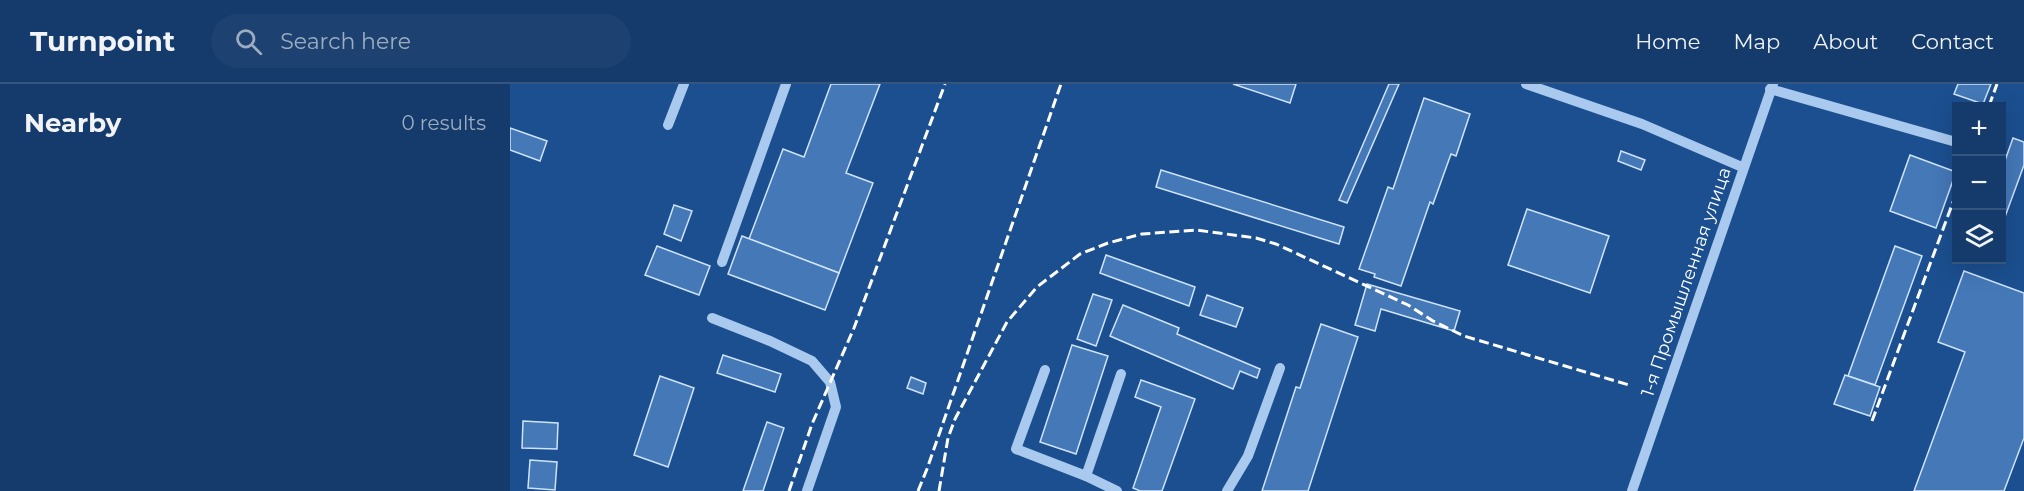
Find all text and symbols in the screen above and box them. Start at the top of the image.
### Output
search box [211,14,631,68]
text: Turnpoint [30,24,175,58]
icon: search [232,25,265,58]
text: Search here [280,28,411,55]
text: Home [1635,29,1700,54]
text: Map [1733,29,1780,54]
text: About [1813,29,1878,54]
text: Contact [1911,29,1994,54]
map controls [1952,102,2006,264]
button: + [1952,102,2006,156]
text: Nearby [24,107,121,139]
text: 0 results [401,111,486,135]
button: − [1952,156,2006,210]
street label: 1-я Промышленная улица [1636,164,1736,400]
button: layers [1952,210,2006,264]

